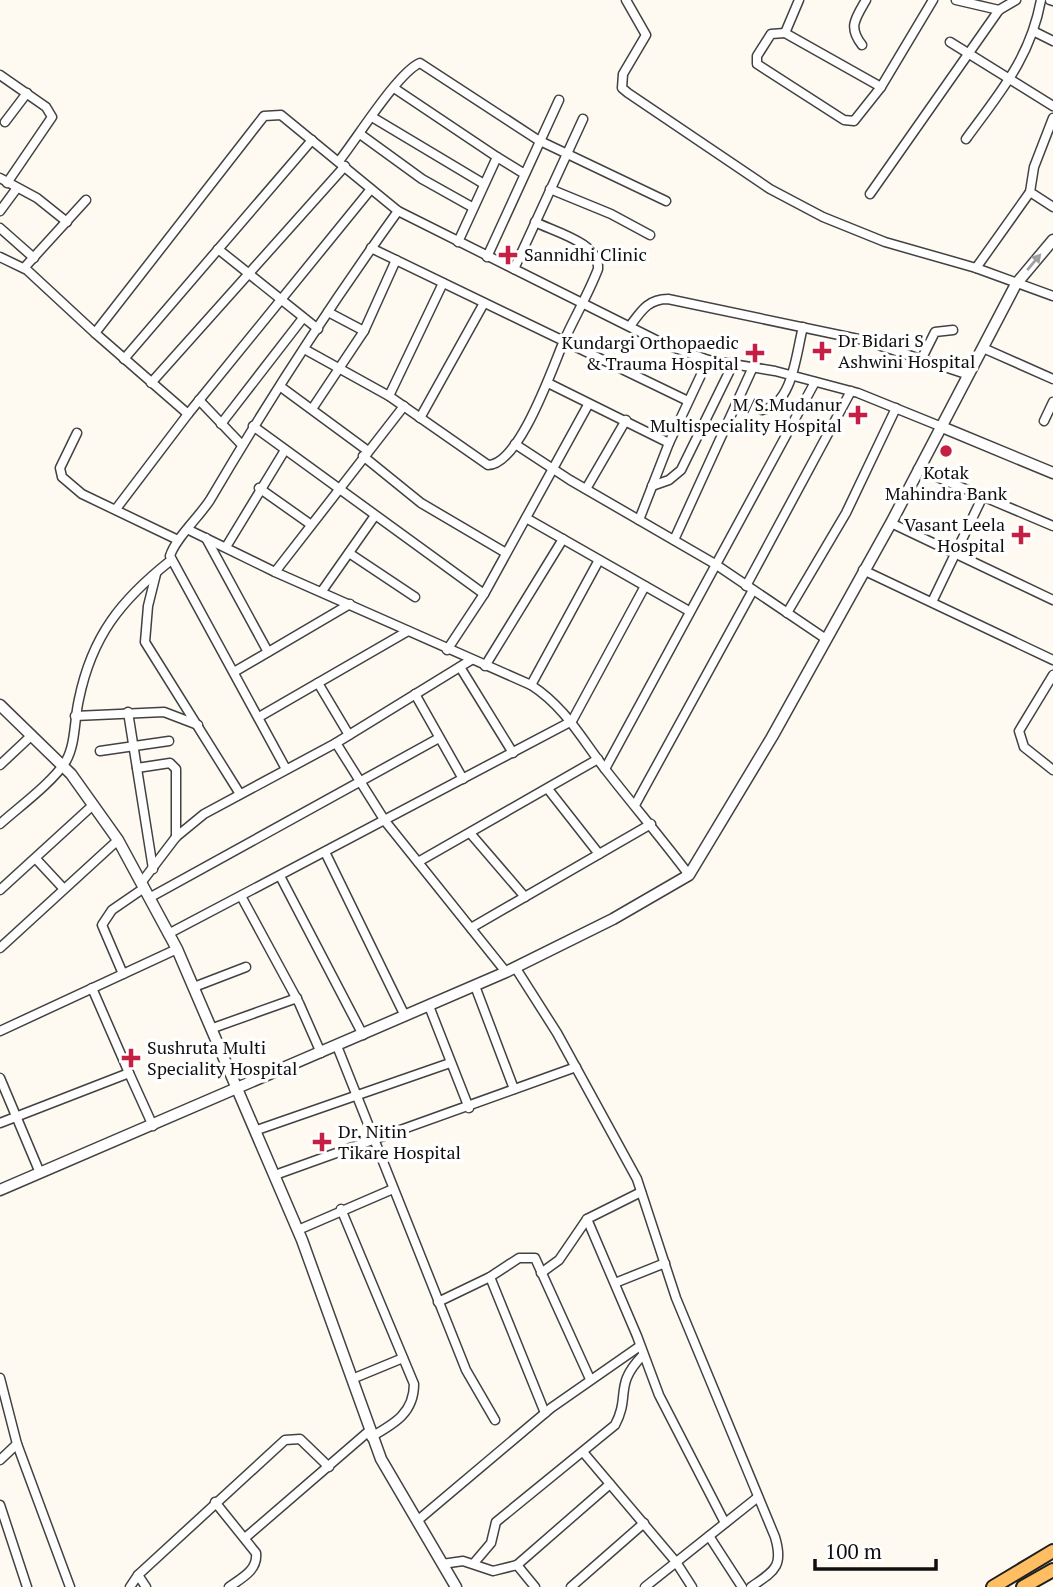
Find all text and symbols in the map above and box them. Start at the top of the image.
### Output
place label: Sannidhi Clinic [524,242,647,266]
marker: Sannidhi Clinic [498,245,518,265]
one-way arrow [1026,253,1041,270]
place label: Dr Bidari S Ashwini Hospital [838,328,975,373]
place label: Kundargi Orthopaedic & Trauma Hospital [562,330,739,375]
marker: Dr Bidari S Ashwini Hospital [812,341,832,361]
marker: Kundargi Orthopaedic & Trauma Hospital [745,343,765,363]
place label: M/S.Mudanur Multispeciality Hospital [650,392,842,437]
marker: M/S.Mudanur Multispeciality Hospital [848,405,868,425]
marker: Kotak Mahindra Bank [938,443,954,459]
place label: Kotak Mahindra Bank [885,460,1008,505]
place label: Vasant Leela Hospital [904,512,1005,557]
marker: Vasant Leela Hospital [1011,525,1031,545]
place label: Sushruta Multi Speciality Hospital [147,1035,297,1080]
marker: Sushruta Multi Speciality Hospital [121,1048,141,1068]
place label: Dr. Nitin Tikare Hospital [338,1119,461,1164]
marker: Dr. Nitin Tikare Hospital [312,1132,332,1152]
scale bar [815,1528,936,1572]
text: 100 m [825,1537,882,1565]

